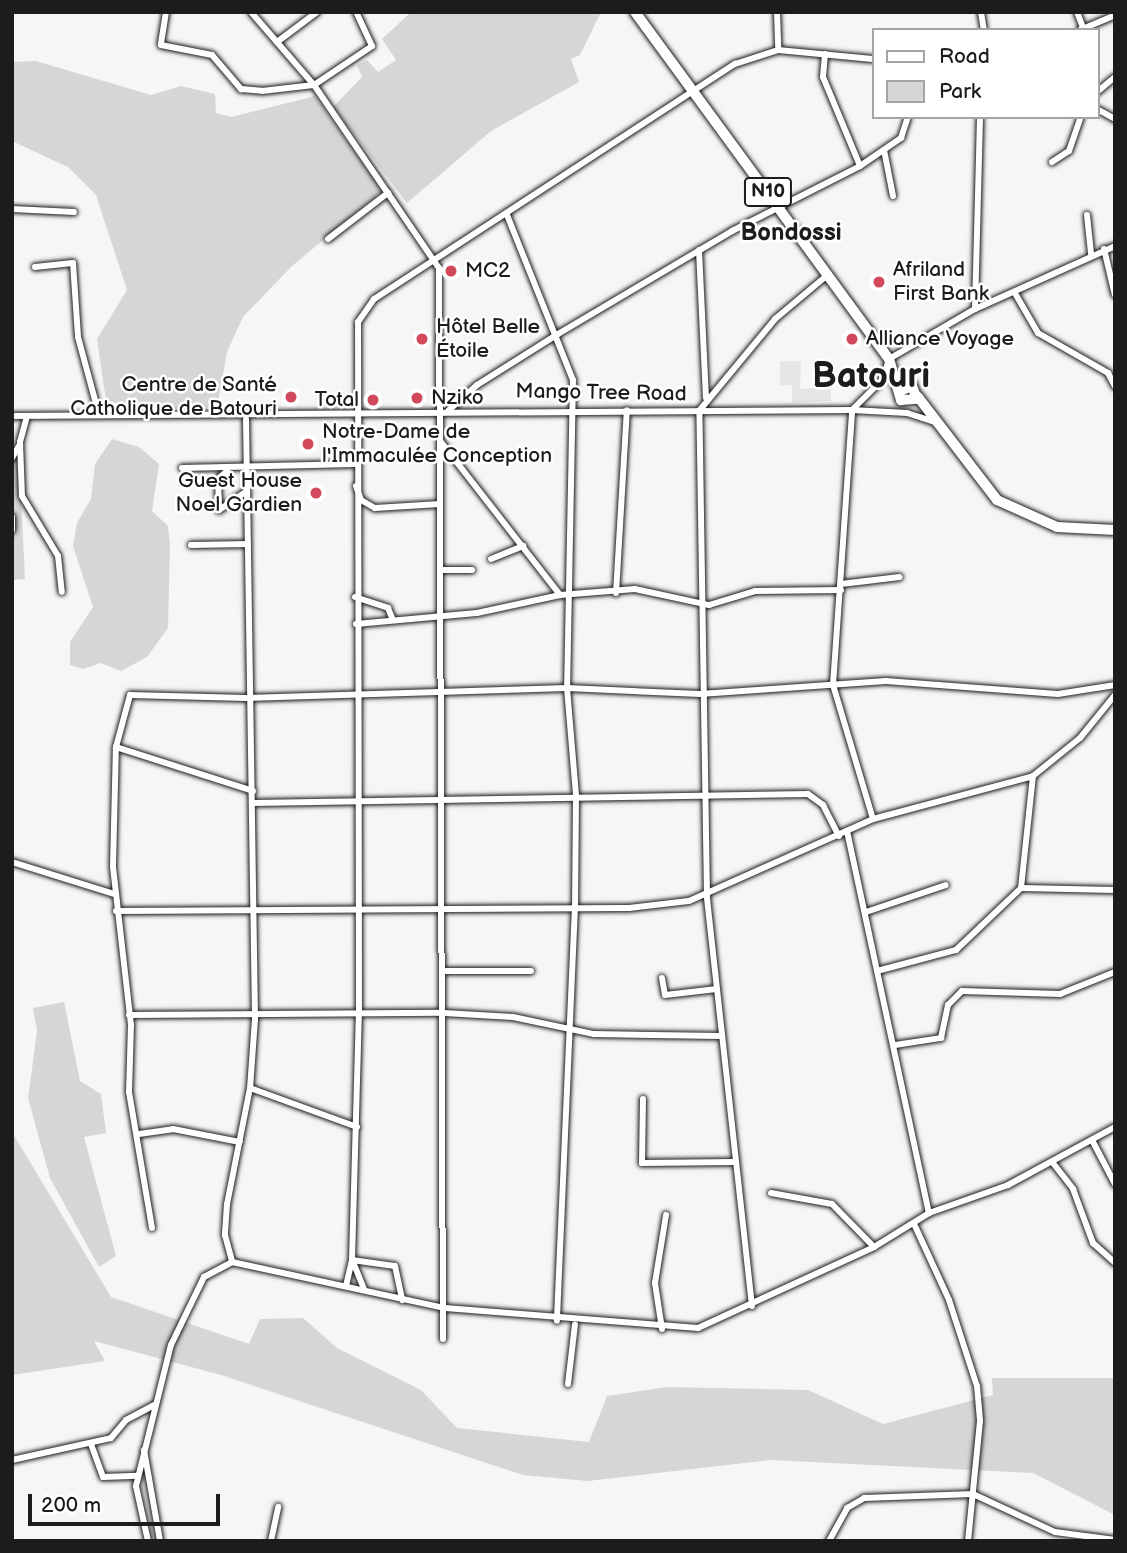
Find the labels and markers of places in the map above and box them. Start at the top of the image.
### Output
place label: Afriland First Bank [893,257,989,307]
place label: MC2 [465,258,510,284]
marker: MC2 [443,263,459,279]
marker: Afriland First Bank [871,274,887,290]
place label: Hôtel Belle Étoile [436,314,540,364]
place label: Alliance Voyage [866,326,1015,352]
marker: Hôtel Belle Étoile [414,331,430,347]
marker: Alliance Voyage [844,331,860,347]
place label: Centre de Santé Catholique de Batouri [70,372,277,422]
place label: Nziko [431,385,484,411]
place label: Total [315,387,359,413]
marker: Centre de Santé Catholique de Batouri [283,389,299,405]
marker: Nziko [409,390,425,406]
marker: Total [365,392,381,408]
place label: Notre-Dame de l'Immaculée Conception [322,419,552,469]
marker: Notre-Dame de l'Immaculée Conception [300,436,316,452]
place label: Guest House Noel Gardien [175,468,302,518]
marker: Guest House Noel Gardien [308,485,324,501]

